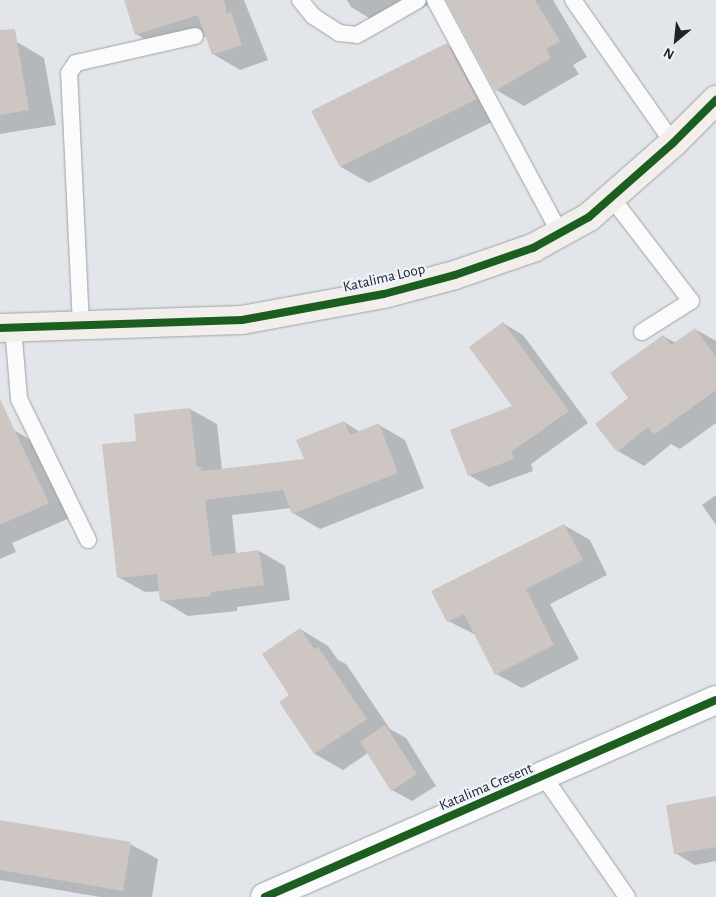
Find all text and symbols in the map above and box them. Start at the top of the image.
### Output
north arrow [651,15,701,65]
text: N [661,45,677,62]
street label: Katalima Loop [341,260,427,296]
street label: Katalima Cresent [437,759,535,815]

